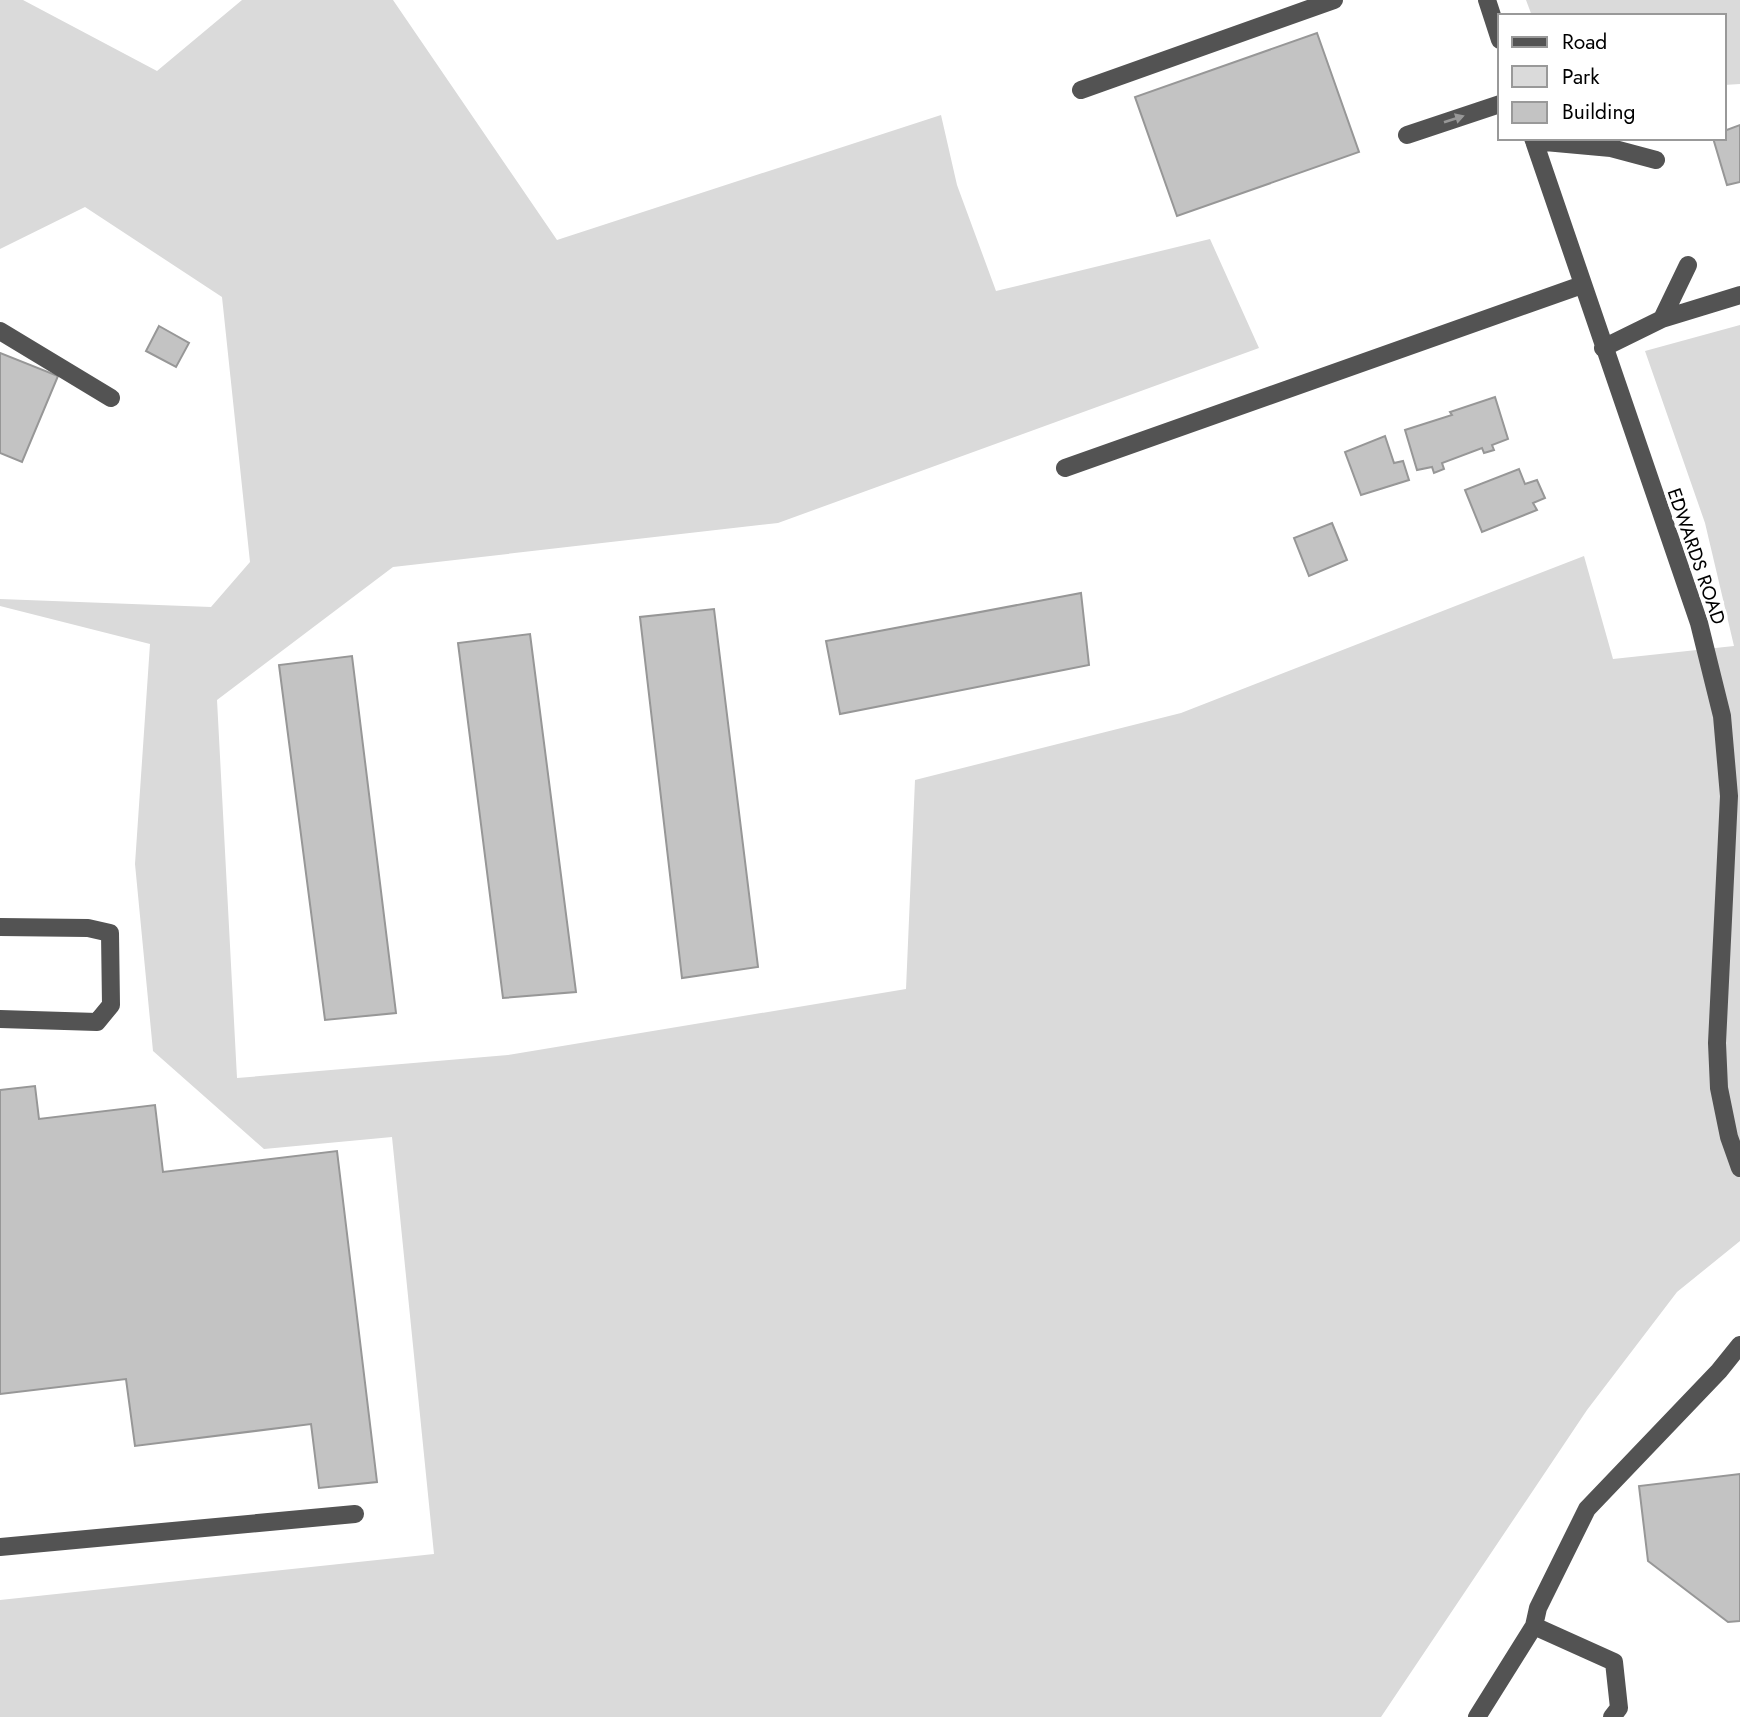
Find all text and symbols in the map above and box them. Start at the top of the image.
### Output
legend [1498,14,1726,140]
text: Road [1562,27,1607,57]
text: Park [1562,62,1600,92]
text: Building [1562,97,1635,127]
one-way arrow [1443,113,1464,124]
street label: EDWARDS ROAD [1661,484,1733,628]

